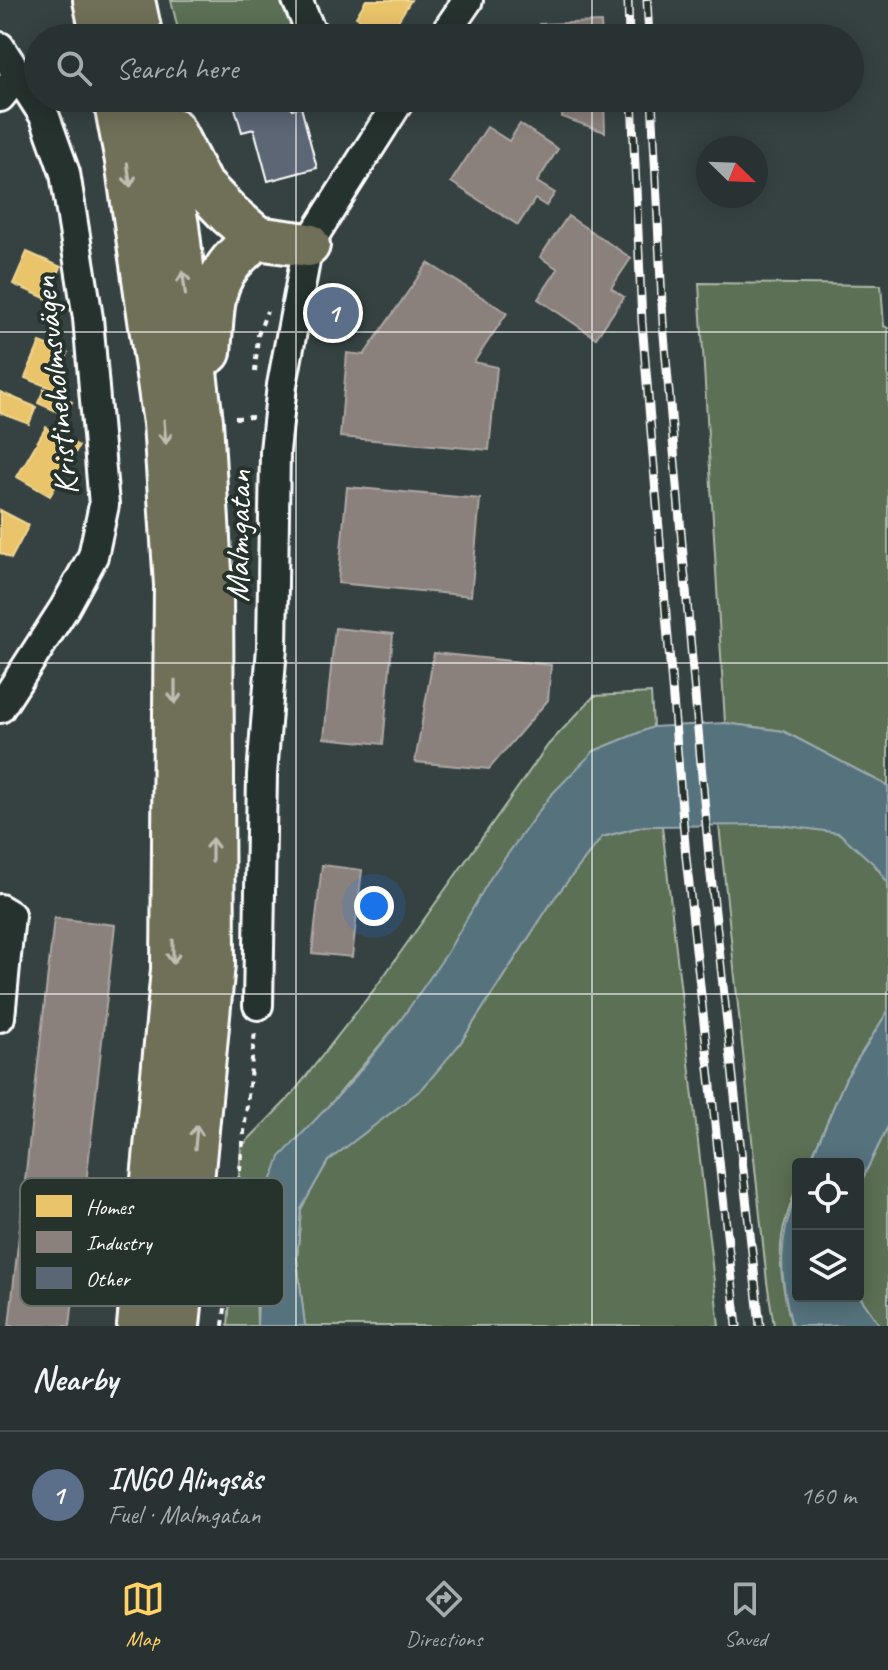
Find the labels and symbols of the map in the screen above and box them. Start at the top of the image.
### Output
north arrow [696,136,768,208]
one-way arrow [122,161,137,187]
one-way arrow [176,271,191,296]
street label: Kristineholmsvägen [22,274,88,497]
pin: 1 [307,283,359,343]
one-way arrow [158,418,173,445]
street label: Malmgatan [215,469,261,602]
one-way arrow [167,678,183,705]
one-way arrow [204,837,220,864]
your location [354,886,394,926]
one-way arrow [165,938,181,965]
one-way arrow [189,1124,204,1151]
legend [20,1178,284,1306]
text: Homes [86,1193,135,1221]
text: Industry [86,1229,154,1257]
text: Other [86,1265,132,1293]

